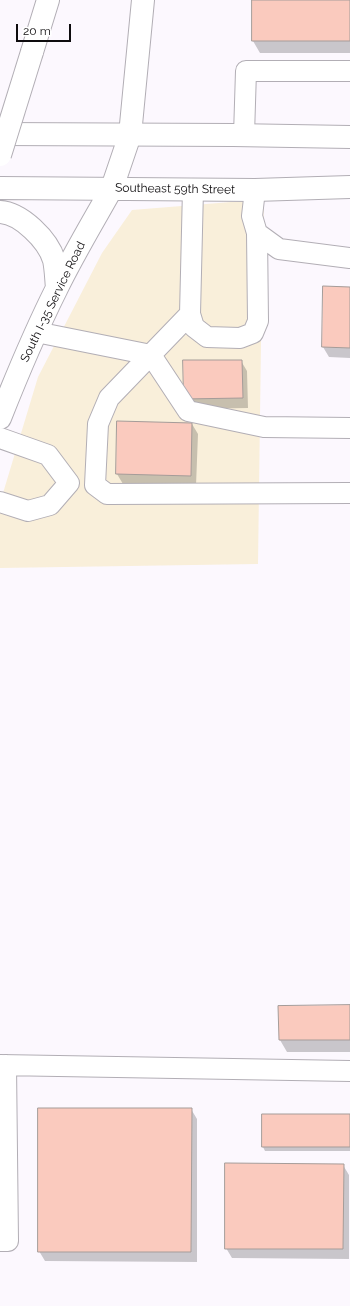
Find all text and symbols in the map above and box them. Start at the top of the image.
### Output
scale bar [18,16,73,42]
text: 20 m [23,24,51,38]
street label: Southeast 59th Street [115,181,235,197]
street label: South I-35 Service Road [18,239,88,365]

